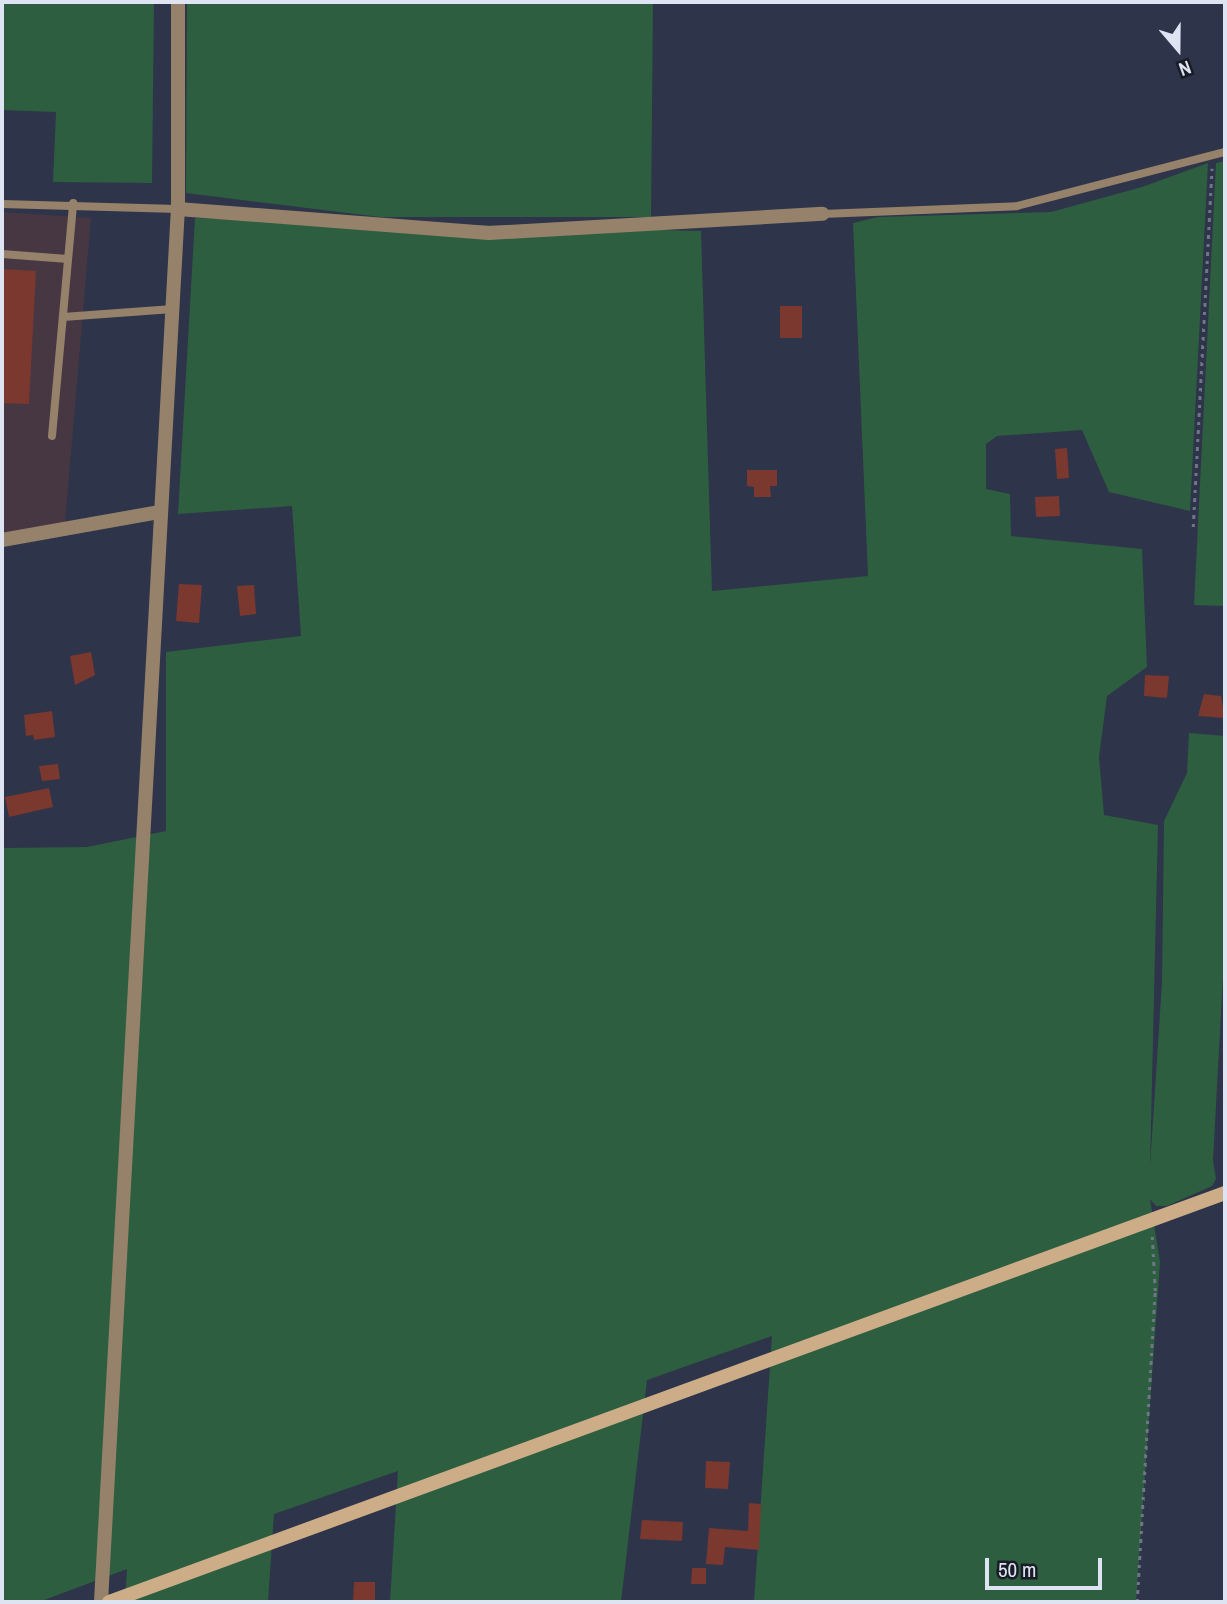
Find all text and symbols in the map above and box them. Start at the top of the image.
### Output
north arrow [1143,14,1213,84]
text: N [1175,55,1195,83]
scale bar [989,1544,1106,1588]
text: 50 m [998,1555,1036,1584]

